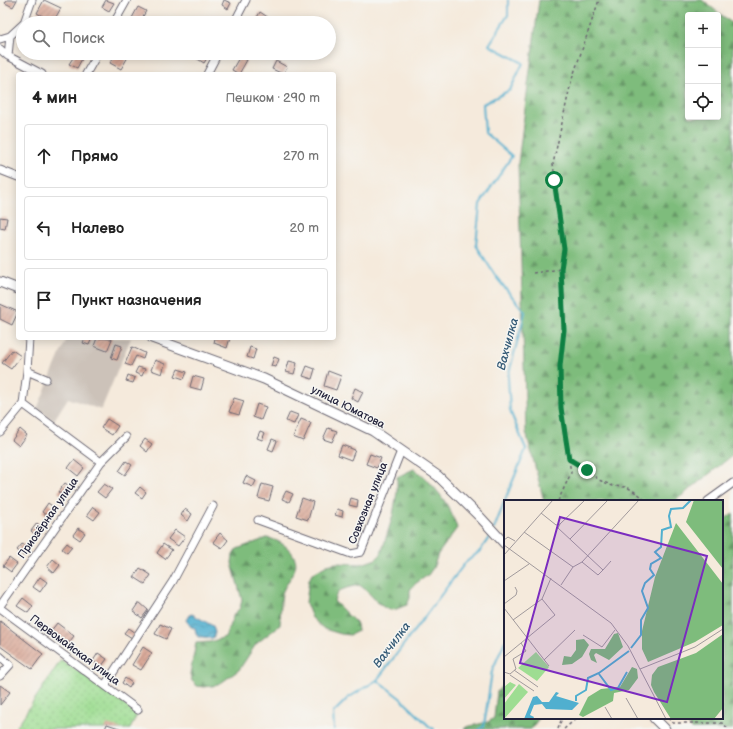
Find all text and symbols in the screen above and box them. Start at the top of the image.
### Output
map controls [685,12,721,120]
button: + [685,12,721,48]
search box [16,16,336,60]
icon: search [30,27,52,49]
text: Поиск [62,29,105,48]
button: − [685,48,721,84]
button: locate [685,84,721,120]
text: 4 мин [32,88,77,108]
text: Пешком · 290 m [225,90,320,106]
icon: ahead [33,145,55,167]
text: Прямо [71,147,118,166]
text: 270 m [283,148,319,164]
route start [545,171,563,189]
icon: left [33,217,55,239]
text: Налево [71,219,124,238]
text: 20 m [289,220,319,236]
icon: arrive [33,289,55,311]
text: Пункт назначения [71,291,202,310]
water label: Вахчилка [494,316,522,372]
street label: улица Юматова [309,383,387,431]
street label: Совхозная улица [346,460,391,546]
route end [578,461,596,479]
street label: Приозёрная улица [15,475,81,561]
inset map [504,500,723,719]
street label: Первомайская улица [27,612,123,688]
water label: Вахчилка [370,619,414,671]

